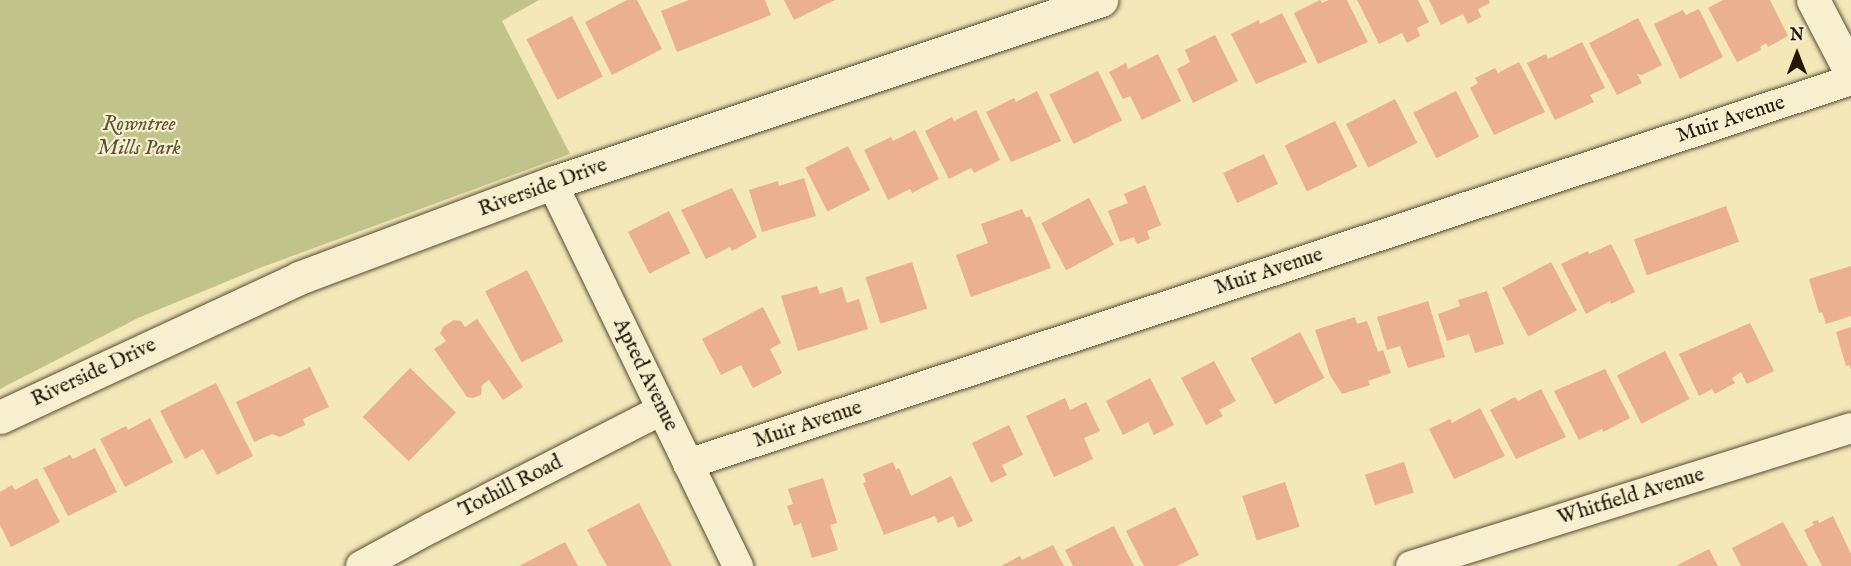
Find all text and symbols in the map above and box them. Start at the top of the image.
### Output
north arrow [1767,24,1827,84]
text: N [1790,26,1804,46]
street label: Muir Avenue [1674,91,1788,149]
park label: Rowntree Mills Park [97,112,181,162]
street label: Riverside Drive [475,153,611,223]
street label: Muir Avenue [1212,243,1326,301]
street label: Apted Avenue [607,314,683,436]
street label: Riverside Drive [27,333,161,413]
street label: Muir Avenue [751,396,865,454]
street label: Tothill Road [455,450,567,524]
street label: Whitfield Avenue [1554,463,1708,531]

